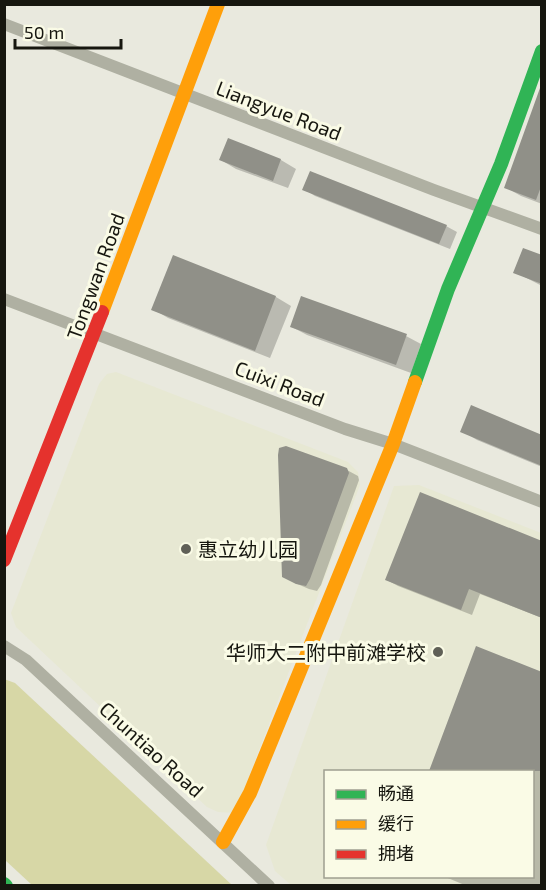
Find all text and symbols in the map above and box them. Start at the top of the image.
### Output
scale bar [15,12,122,50]
text: 50 m [24,21,64,43]
street label: Liangyue Road [213,75,345,145]
street label: Tongwan Road [61,209,129,343]
street label: Cuixi Road [232,355,328,411]
place label: 惠立幼儿园 [198,537,298,561]
marker: 惠立幼儿园 [179,542,193,556]
place label: 华师大二附中前滩学校 [226,640,426,664]
marker: 华师大二附中前滩学校 [431,645,445,659]
street label: Chuntiao Road [95,696,209,802]
legend [324,770,534,878]
text: 畅通 [378,782,414,804]
text: 缓行 [378,812,414,834]
text: 拥堵 [378,842,414,864]

